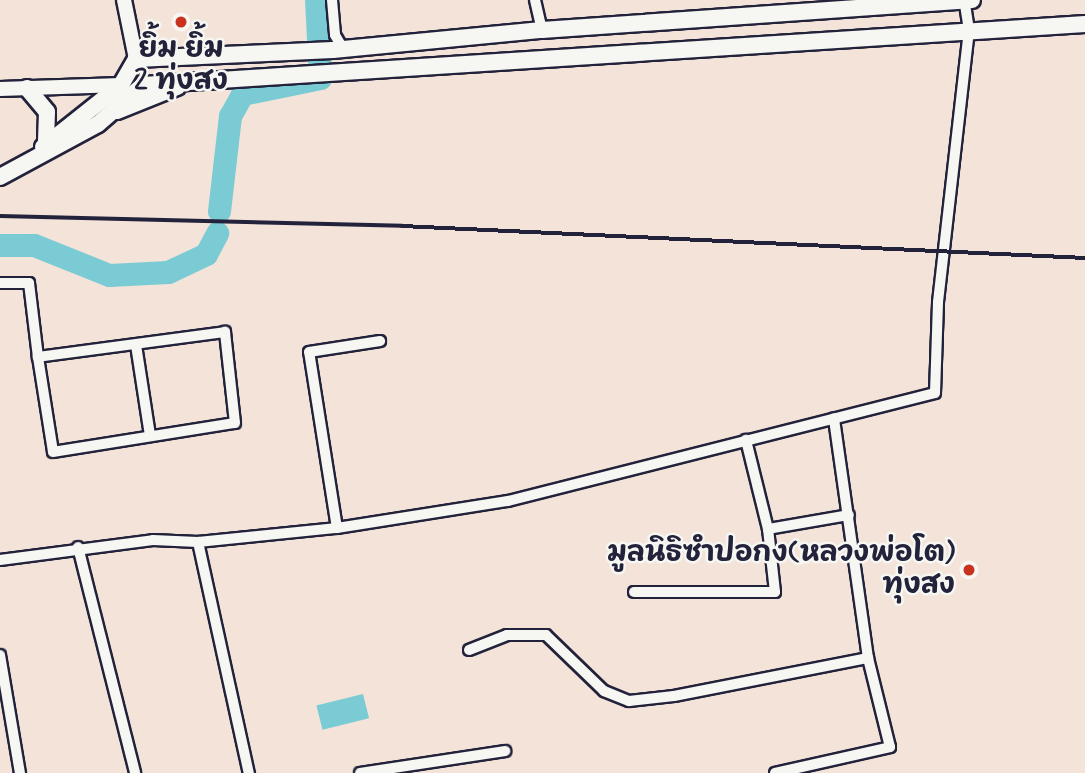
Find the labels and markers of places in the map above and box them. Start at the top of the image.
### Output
marker: ยิ้ม ยิ้ม 2 ทุ่งสง [173,14,189,30]
place label: ยิ้ม ยิ้ม 2 ทุ่งสง [134,33,228,99]
place label: มูลนิธิซำปอกง(หลวงพ่อโต) ทุ่งสง [607,537,955,603]
marker: มูลนิธิซำปอกง(หลวงพ่อโต) ทุ่งสง [961,562,977,578]

